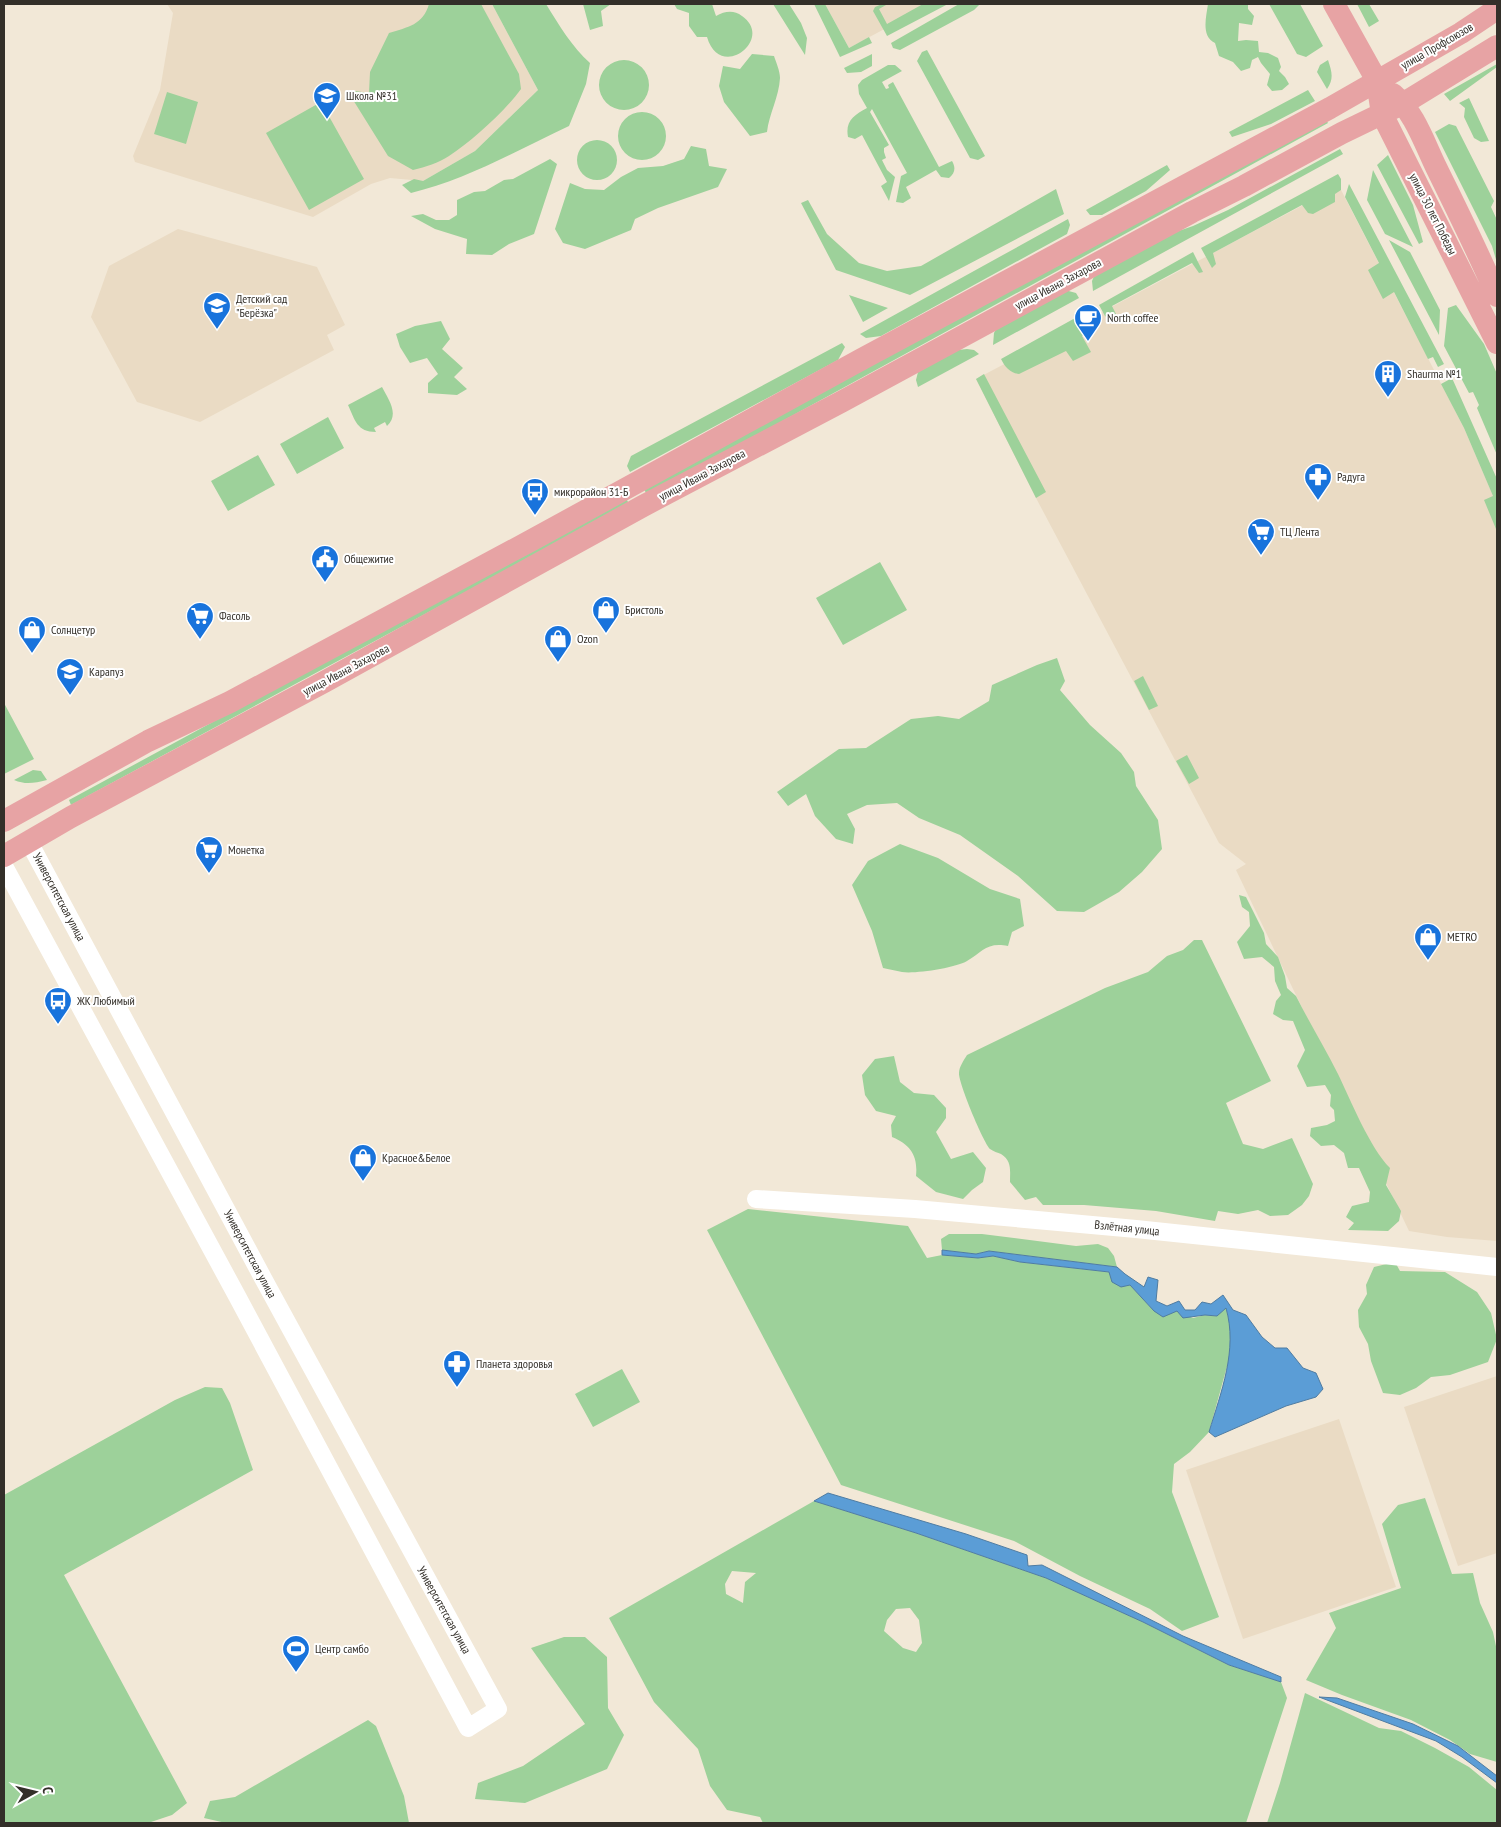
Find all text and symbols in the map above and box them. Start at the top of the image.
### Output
street label: улица Профсоюзов [1398,19,1476,72]
school or university icon: Школа №31 [312,81,342,120]
place label: Школа №31 [346,88,397,103]
street label: улица 30 лет Победы [1406,170,1460,257]
street label: улица Ивана Захарова [1012,254,1104,313]
school or university icon: Детский сад "Берёзка" [202,291,232,330]
place label: Детский сад "Берёзка" [236,291,288,320]
cafe icon: North coffee [1073,303,1103,342]
place label: North coffee [1107,310,1158,325]
building icon: Shaurma №1 [1373,359,1403,398]
place label: Shaurma №1 [1407,366,1461,381]
street label: улица Ивана Захарова [656,445,748,504]
pharmacy icon: Радуга [1303,462,1333,501]
place label: Радуга [1337,469,1365,484]
bus stop icon: микрорайон 31-Б [520,477,550,516]
place label: микрорайон 31-Б [554,484,628,499]
supermarket icon: ТЦ Лента [1246,517,1276,556]
place label: ТЦ Лента [1280,524,1320,539]
public building icon: Общежитие [310,544,340,583]
place label: Общежитие [344,551,394,566]
shop icon: Бристоль [591,595,621,634]
supermarket icon: Фасоль [185,601,215,640]
place label: Бристоль [625,602,664,617]
place label: Фасоль [219,608,251,623]
shop icon: Солнцетур [17,615,47,654]
place label: Солнцетур [51,622,95,637]
shop icon: Ozon [543,624,573,663]
place label: Ozon [577,631,598,646]
street label: улица Ивана Захарова [300,640,392,699]
school or university icon: Карапуз [55,657,85,696]
place label: Карапуз [89,664,124,679]
supermarket icon: Монетка [194,835,224,874]
place label: Монетка [228,842,264,857]
street label: Университетская улица [30,850,89,944]
shop icon: METRO [1413,922,1443,961]
place label: METRO [1447,929,1478,944]
bus stop icon: ЖК Любимый [43,986,73,1025]
place label: ЖК Любимый [76,993,135,1008]
shop icon: Красное&Белое [348,1143,378,1182]
place label: Красное&Белое [382,1150,451,1165]
street label: Университетская улица [221,1207,280,1301]
street label: Взлётная улица [1094,1217,1161,1238]
pharmacy icon: Планета здоровья [442,1349,472,1388]
place label: Планета здоровья [476,1356,553,1371]
street label: Университетская улица [414,1563,475,1656]
sports icon: Центр самбо [281,1634,311,1673]
place label: Центр самбо [315,1641,369,1656]
north arrow [10,1767,60,1817]
text: С [39,1786,57,1795]

